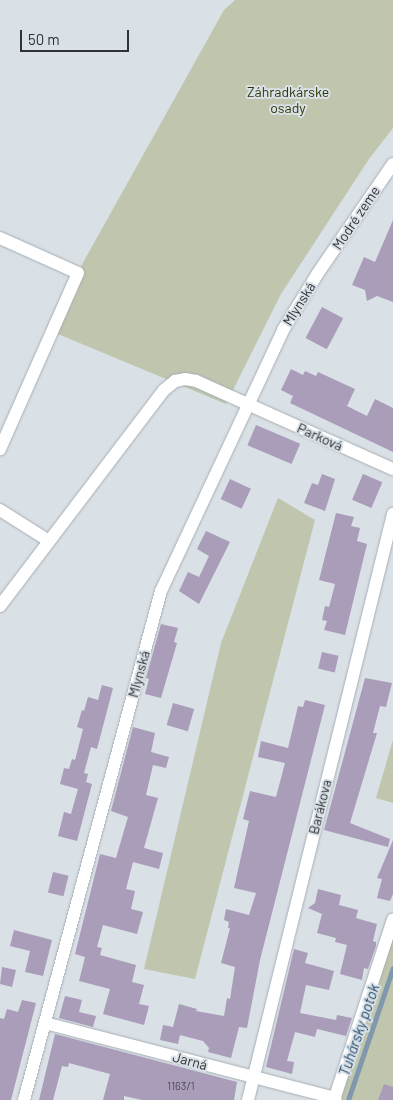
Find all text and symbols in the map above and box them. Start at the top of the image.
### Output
scale bar [22,20,131,52]
text: 50 m [28,30,60,48]
park label: Záhradkárske osady [247,84,329,116]
street label: Modré zeme [329,183,383,253]
street label: Mlynská [279,279,319,329]
street label: Parková [295,420,345,454]
street label: Mlynská [125,649,153,699]
street label: Barákova [305,778,335,836]
water label: Tuhársky potok [335,982,383,1078]
street label: Jarná [171,1048,209,1074]
house number: 1163/1 [167,1079,195,1093]

